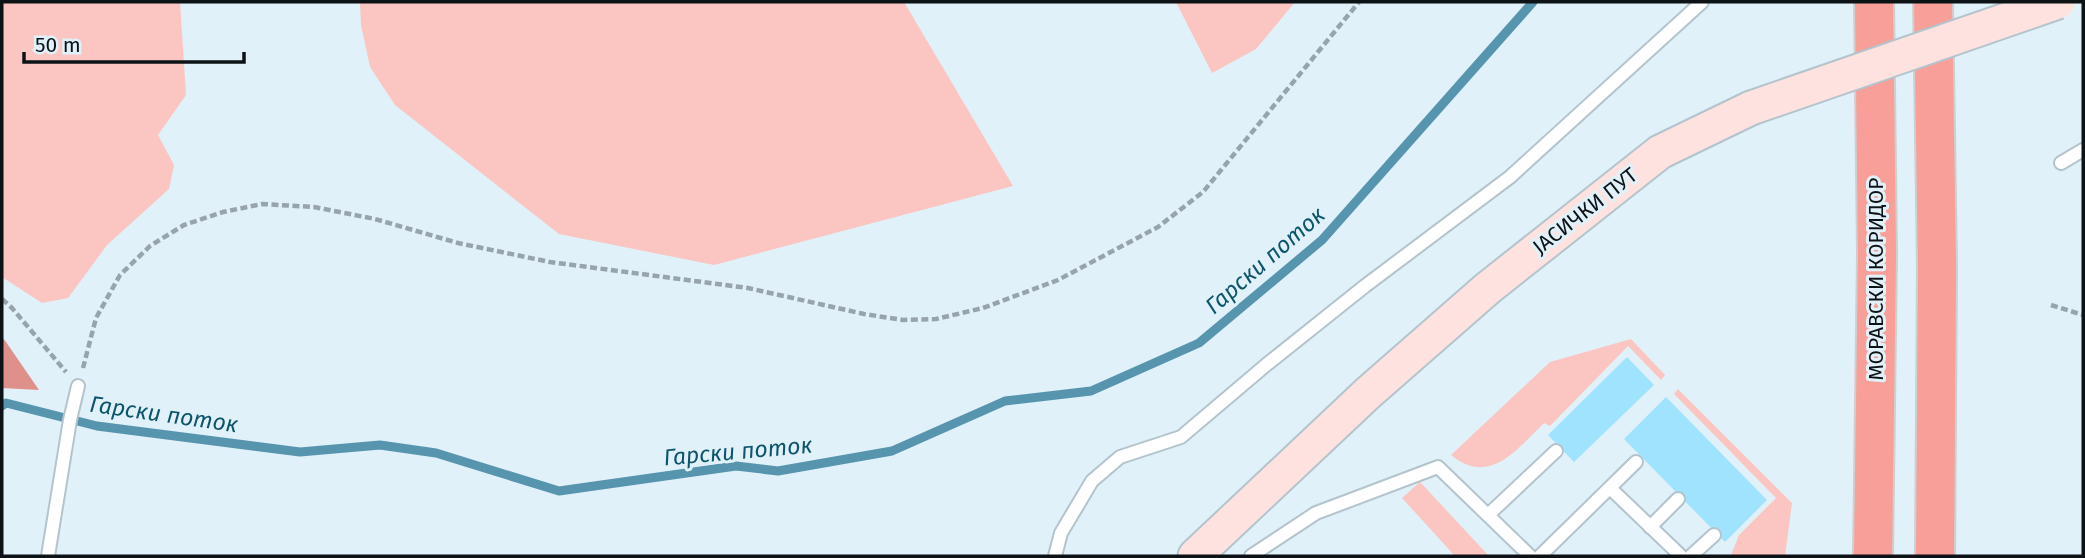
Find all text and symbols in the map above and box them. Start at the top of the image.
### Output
scale bar [24,21,245,65]
text: 50 m [35,32,81,58]
street label: ЈАСИЧКИ ПУТ [1527,162,1643,260]
street label: МОРАВСКИ КОРИДОР [1863,177,1889,381]
water label: Гарски поток [1199,200,1331,320]
water label: Гарски поток [88,390,240,438]
water label: Гарски поток [662,431,814,471]

